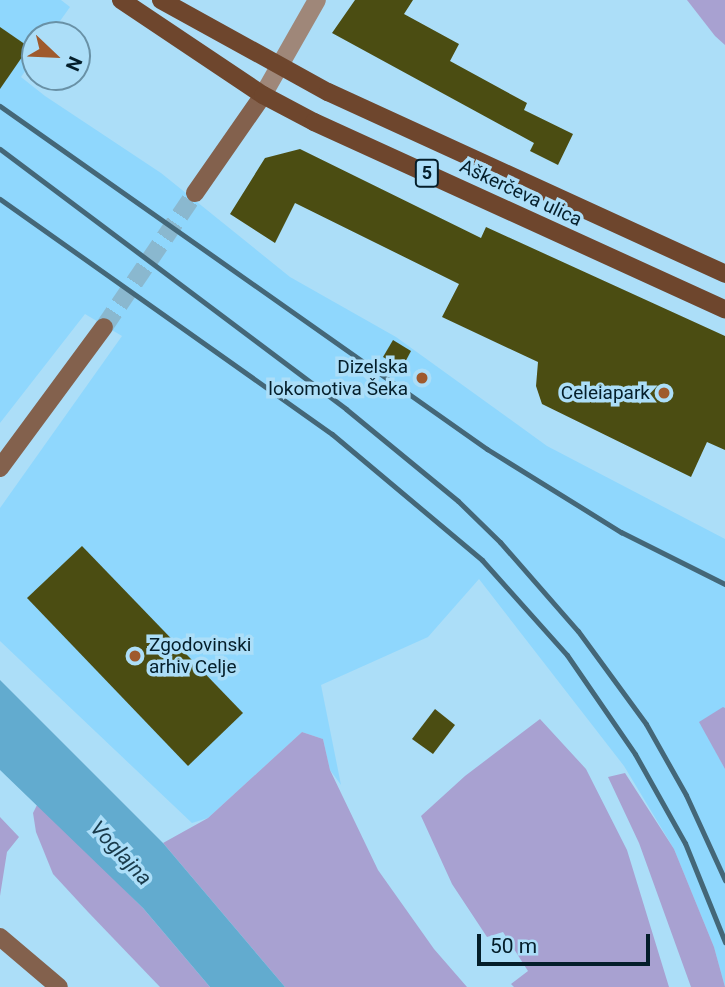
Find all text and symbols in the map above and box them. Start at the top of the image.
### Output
north arrow [21,21,91,91]
text: N [61,53,87,74]
street label: Aškerčeva ulica [456,155,586,231]
road number: 5 [415,158,439,188]
place label: Dizelska lokomotiva Šeka [268,356,408,400]
marker: Dizelska lokomotiva Šeka [414,370,430,386]
place label: Celeiapark [561,382,650,404]
marker: Celeiapark [656,385,672,401]
place label: Zgodovinski arhiv Celje [149,634,251,678]
marker: Zgodovinski arhiv Celje [127,648,143,664]
water label: Voglajna [85,816,157,890]
scale bar [480,920,653,964]
text: 50 m [490,934,537,958]

